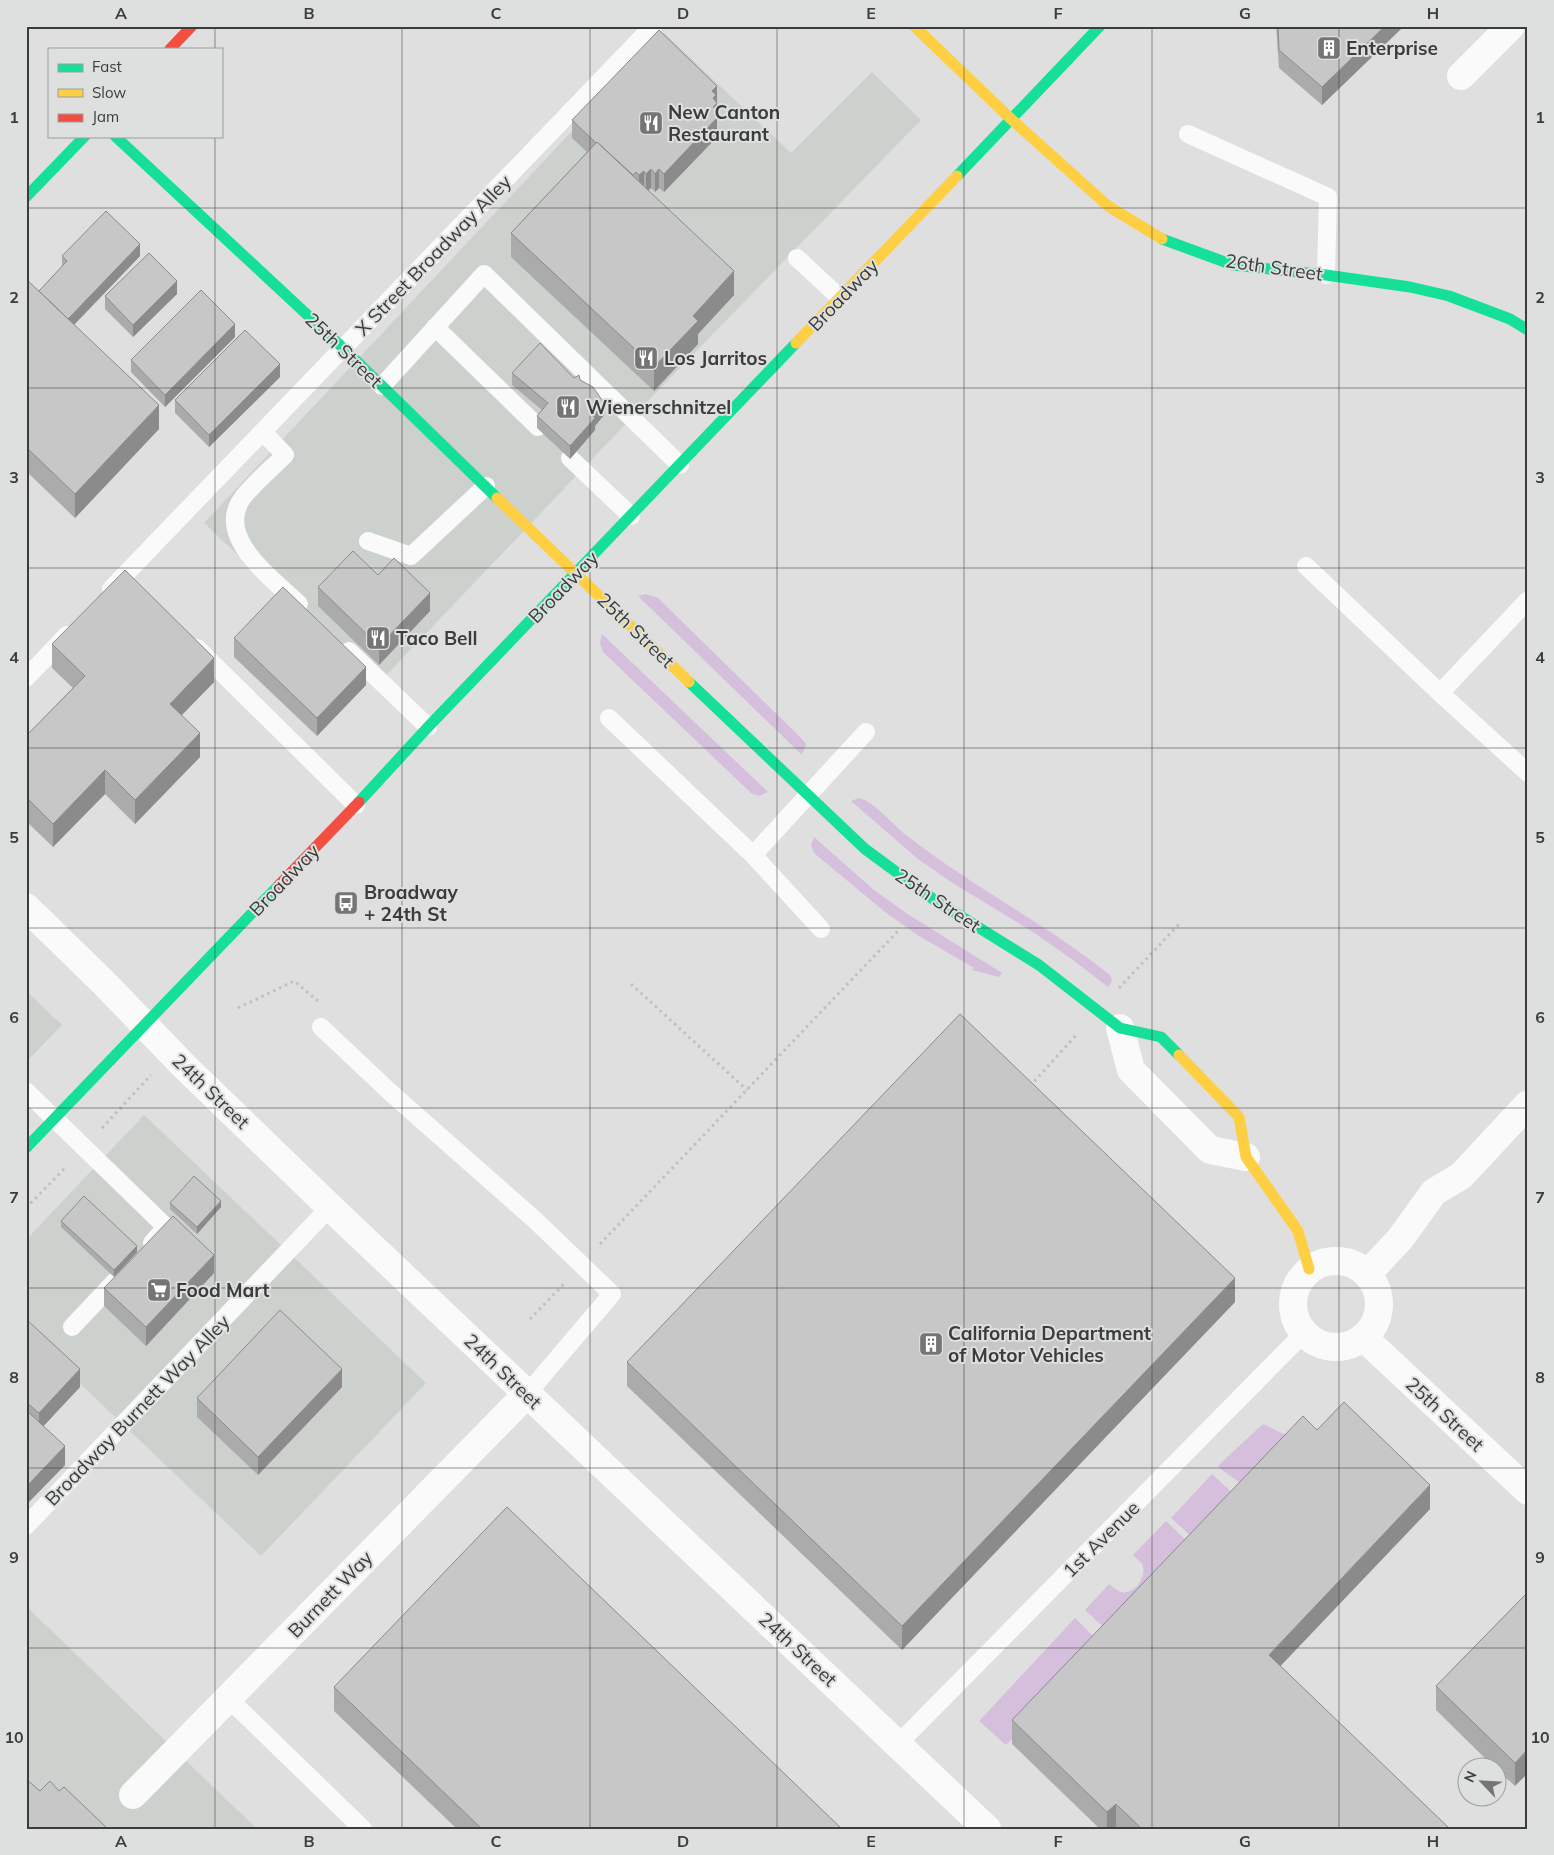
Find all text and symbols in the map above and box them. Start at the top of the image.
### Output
text: A [115,3,127,23]
text: B [303,3,315,23]
text: C [491,3,502,23]
text: D [677,3,689,23]
text: E [866,3,876,23]
text: F [1053,3,1063,23]
text: G [1239,3,1251,23]
text: H [1427,3,1439,23]
building icon: Enterprise [1316,35,1342,61]
place label: Enterprise [1346,36,1438,60]
legend [48,48,222,138]
text: Fast [92,57,122,76]
text: Slow [92,83,126,102]
place label: New Canton Restaurant [668,100,780,146]
text: 1 [9,107,19,127]
text: Jam [92,107,119,126]
text: 1 [1535,107,1545,127]
restaurant icon: New Canton Restaurant [638,110,664,136]
street label: X Street Broadway Alley [350,170,516,340]
street label: 26th Street [1224,248,1325,286]
street label: Broadway [803,254,883,336]
text: 2 [9,287,19,307]
text: 2 [1535,287,1545,307]
street label: 25th Street [300,307,388,393]
restaurant icon: Los Jarritos [633,345,659,371]
place label: Los Jarritos [664,346,767,370]
restaurant icon: Wienerschnitzel [555,394,581,420]
place label: Wienerschnitzel [586,395,731,419]
text: 3 [9,467,19,487]
text: 3 [1535,467,1545,487]
street label: Broadway [523,546,603,628]
street label: 25th Street [592,587,680,673]
restaurant icon: Taco Bell [365,625,391,651]
place label: Taco Bell [396,626,477,650]
text: 4 [9,647,19,667]
text: 4 [1535,647,1545,667]
text: 5 [9,827,19,847]
text: 5 [1535,827,1545,847]
street label: Broadway [244,839,324,921]
street label: 25th Street [891,863,986,938]
place label: Broadway + 24th St [364,880,459,926]
bus stop icon: Broadway + 24th St [333,890,359,916]
text: 6 [9,1007,19,1027]
text: 6 [1535,1007,1545,1027]
street label: 24th Street [167,1048,255,1134]
text: 7 [9,1187,19,1207]
text: 7 [1535,1187,1545,1207]
supermarket icon: Food Mart [146,1277,172,1303]
place label: Food Mart [176,1278,270,1302]
street label: Broadway Burnett Way Alley [39,1310,235,1510]
place label: California Department of Motor Vehicles [948,1321,1151,1367]
street label: 24th Street [459,1328,547,1414]
building icon: California Department of Motor Vehicles [918,1331,944,1357]
text: 8 [9,1367,19,1387]
text: 8 [1535,1367,1545,1387]
street label: 25th Street [1401,1372,1489,1456]
street label: 1st Avenue [1058,1496,1144,1582]
street label: Burnett Way [283,1545,377,1643]
text: 9 [9,1547,19,1567]
text: 9 [1535,1547,1545,1567]
street label: 24th Street [754,1607,842,1691]
text: 10 [4,1727,24,1747]
text: 10 [1530,1727,1550,1747]
north arrow [1456,1758,1506,1808]
text: N [1460,1768,1481,1785]
text: A [115,1831,127,1851]
text: B [303,1831,315,1851]
text: C [491,1831,502,1851]
text: D [677,1831,689,1851]
text: E [866,1831,876,1851]
text: F [1053,1831,1063,1851]
text: G [1239,1831,1251,1851]
text: H [1427,1831,1439,1851]

